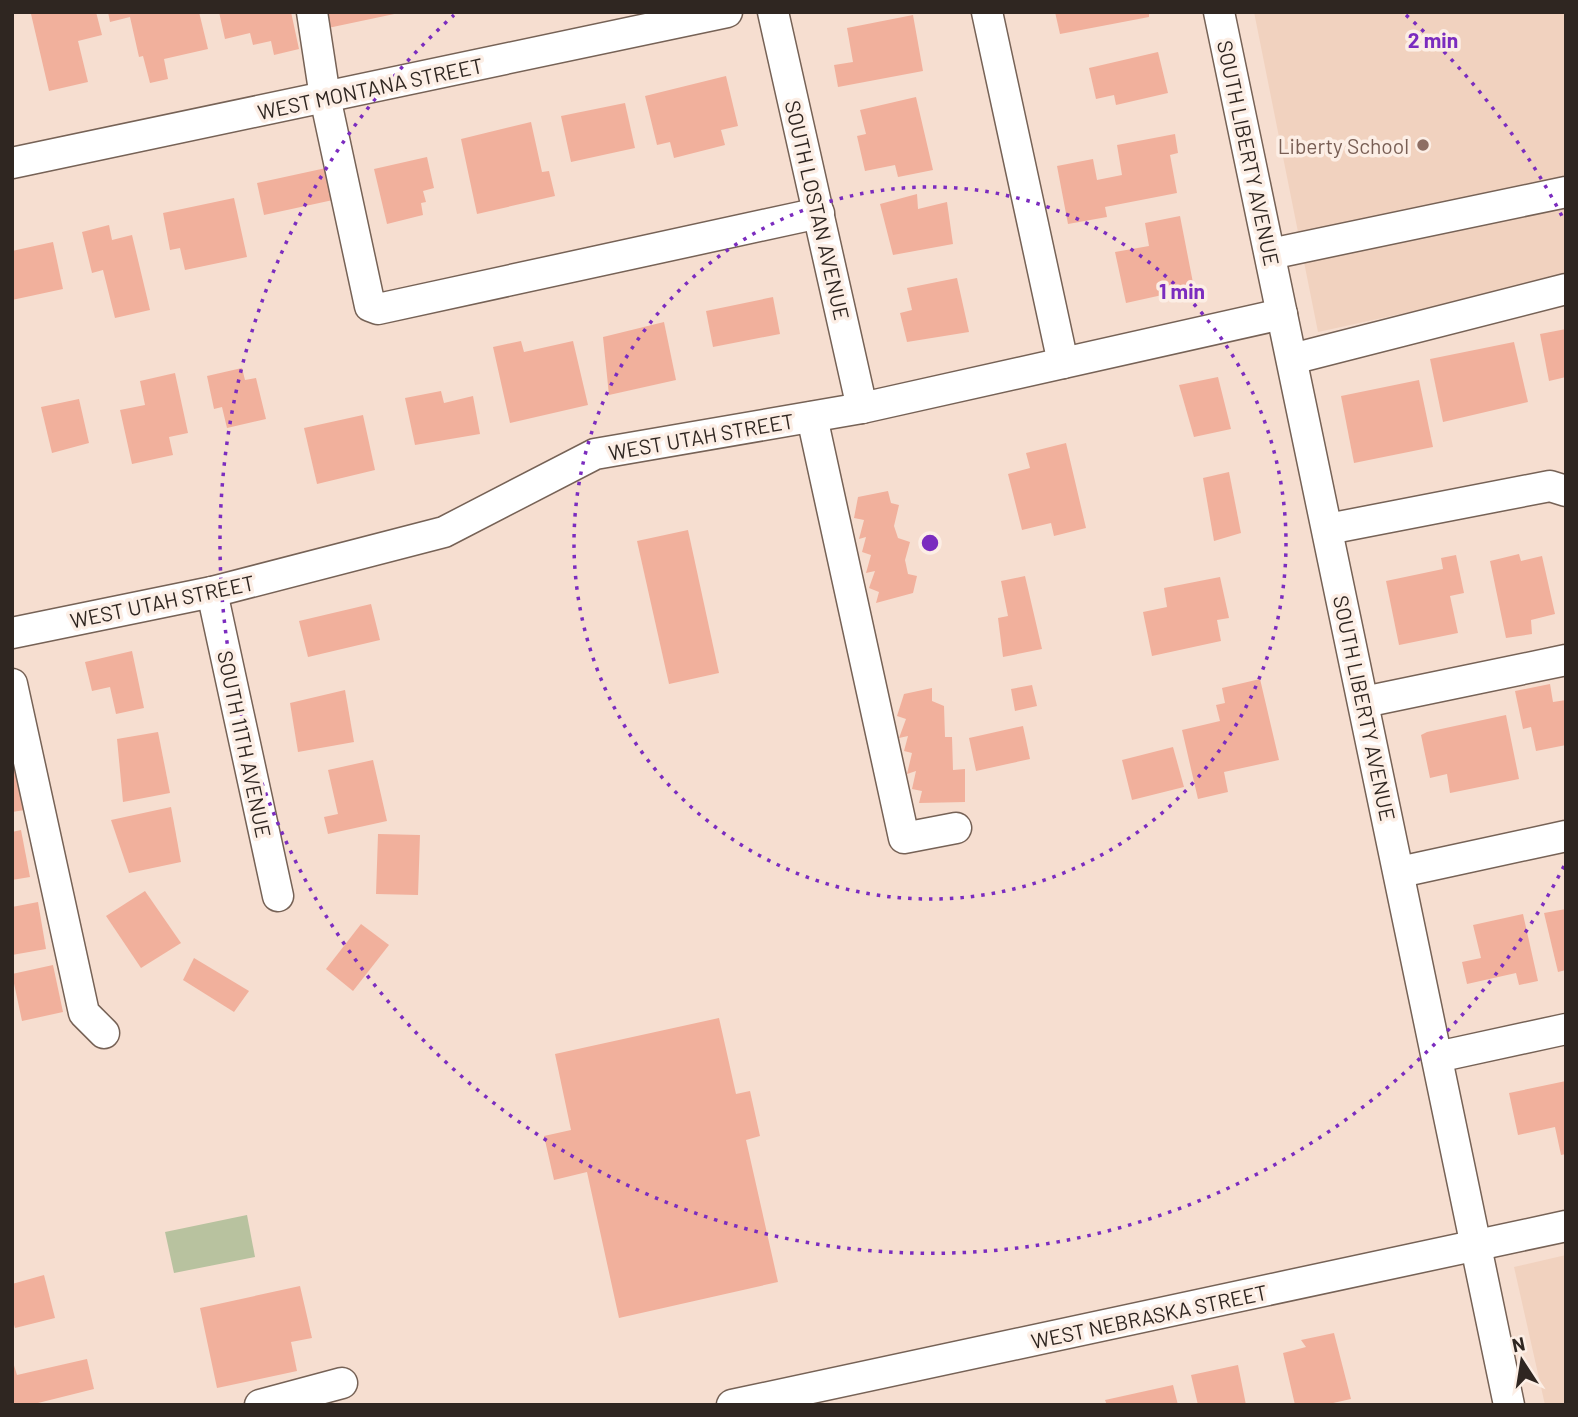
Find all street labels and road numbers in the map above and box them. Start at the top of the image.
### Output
street label: SOUTH LIBERTY AVENUE [1213,38,1285,268]
street label: WEST MONTANA STREET [255,52,485,124]
street label: SOUTH LOSTAN AVENUE [781,98,855,322]
street label: WEST UTAH STREET [606,407,796,465]
street label: WEST UTAH STREET [68,569,257,633]
street label: SOUTH LIBERTY AVENUE [1329,593,1401,823]
street label: SOUTH 11TH AVENUE [213,648,277,840]
street label: WEST NEBRASKA STREET [1029,1279,1269,1353]

